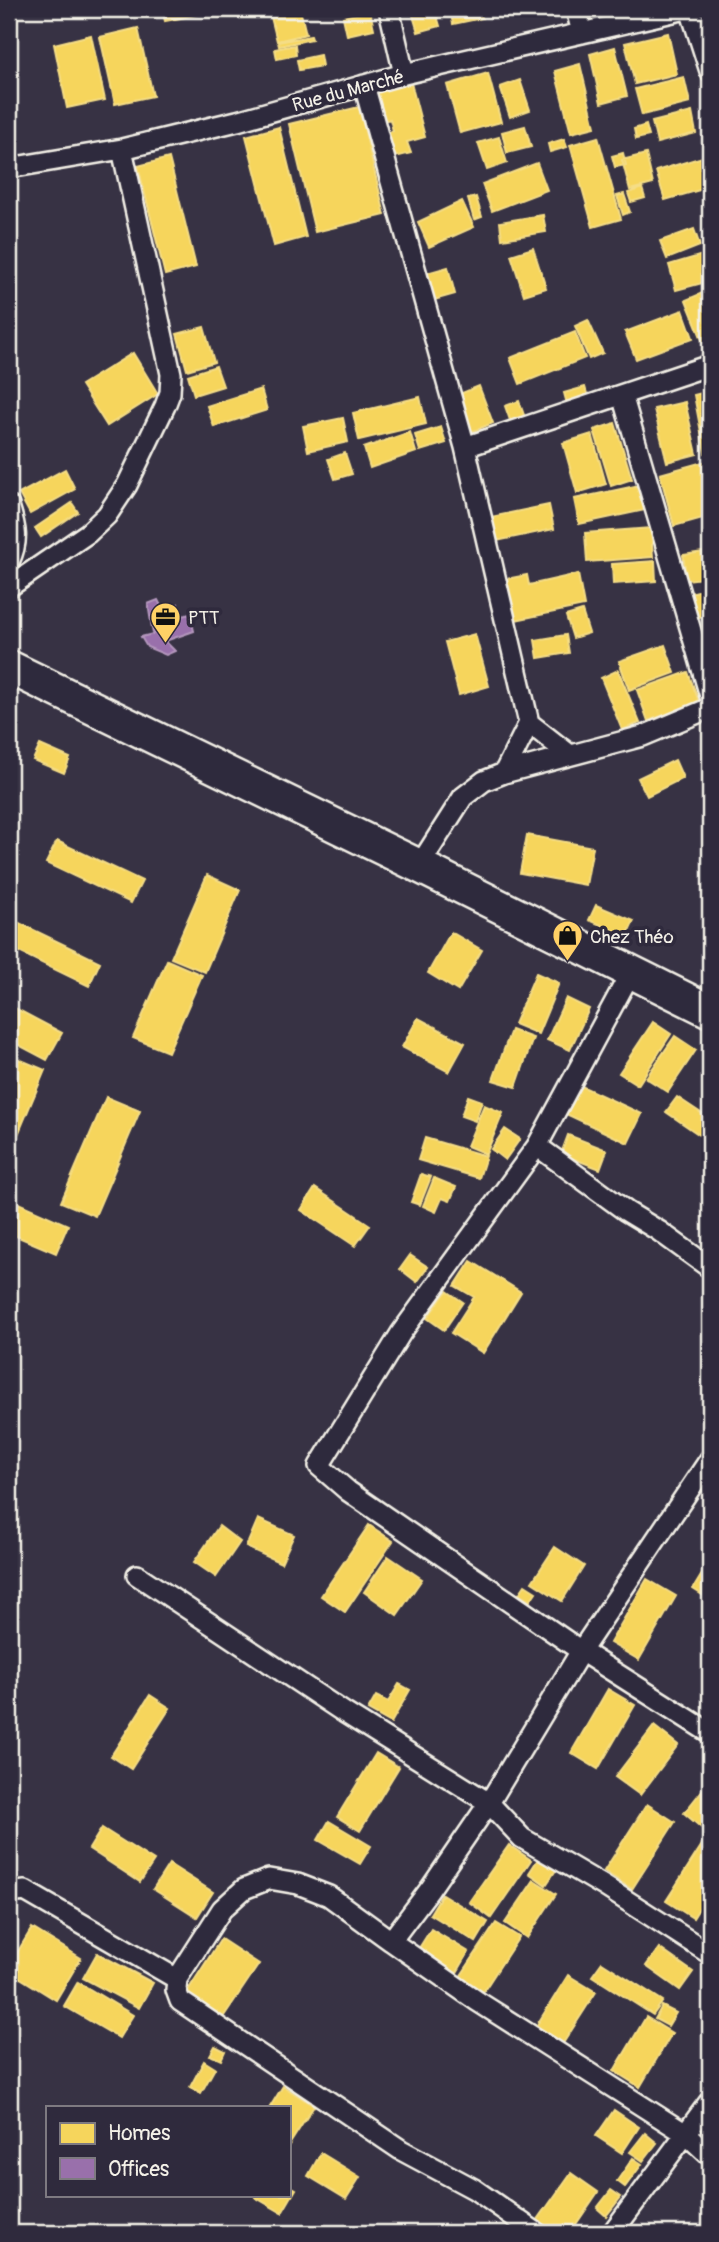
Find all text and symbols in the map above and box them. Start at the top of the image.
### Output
street label: Rue du Marché [290,64,407,117]
office icon: PTT [148,600,182,644]
place label: PTT [188,606,220,630]
shop icon: Chez Théo [550,919,584,963]
place label: Chez Théo [590,925,674,949]
legend [46,2106,290,2196]
text: Homes [108,2120,171,2147]
text: Offices [108,2156,170,2183]

